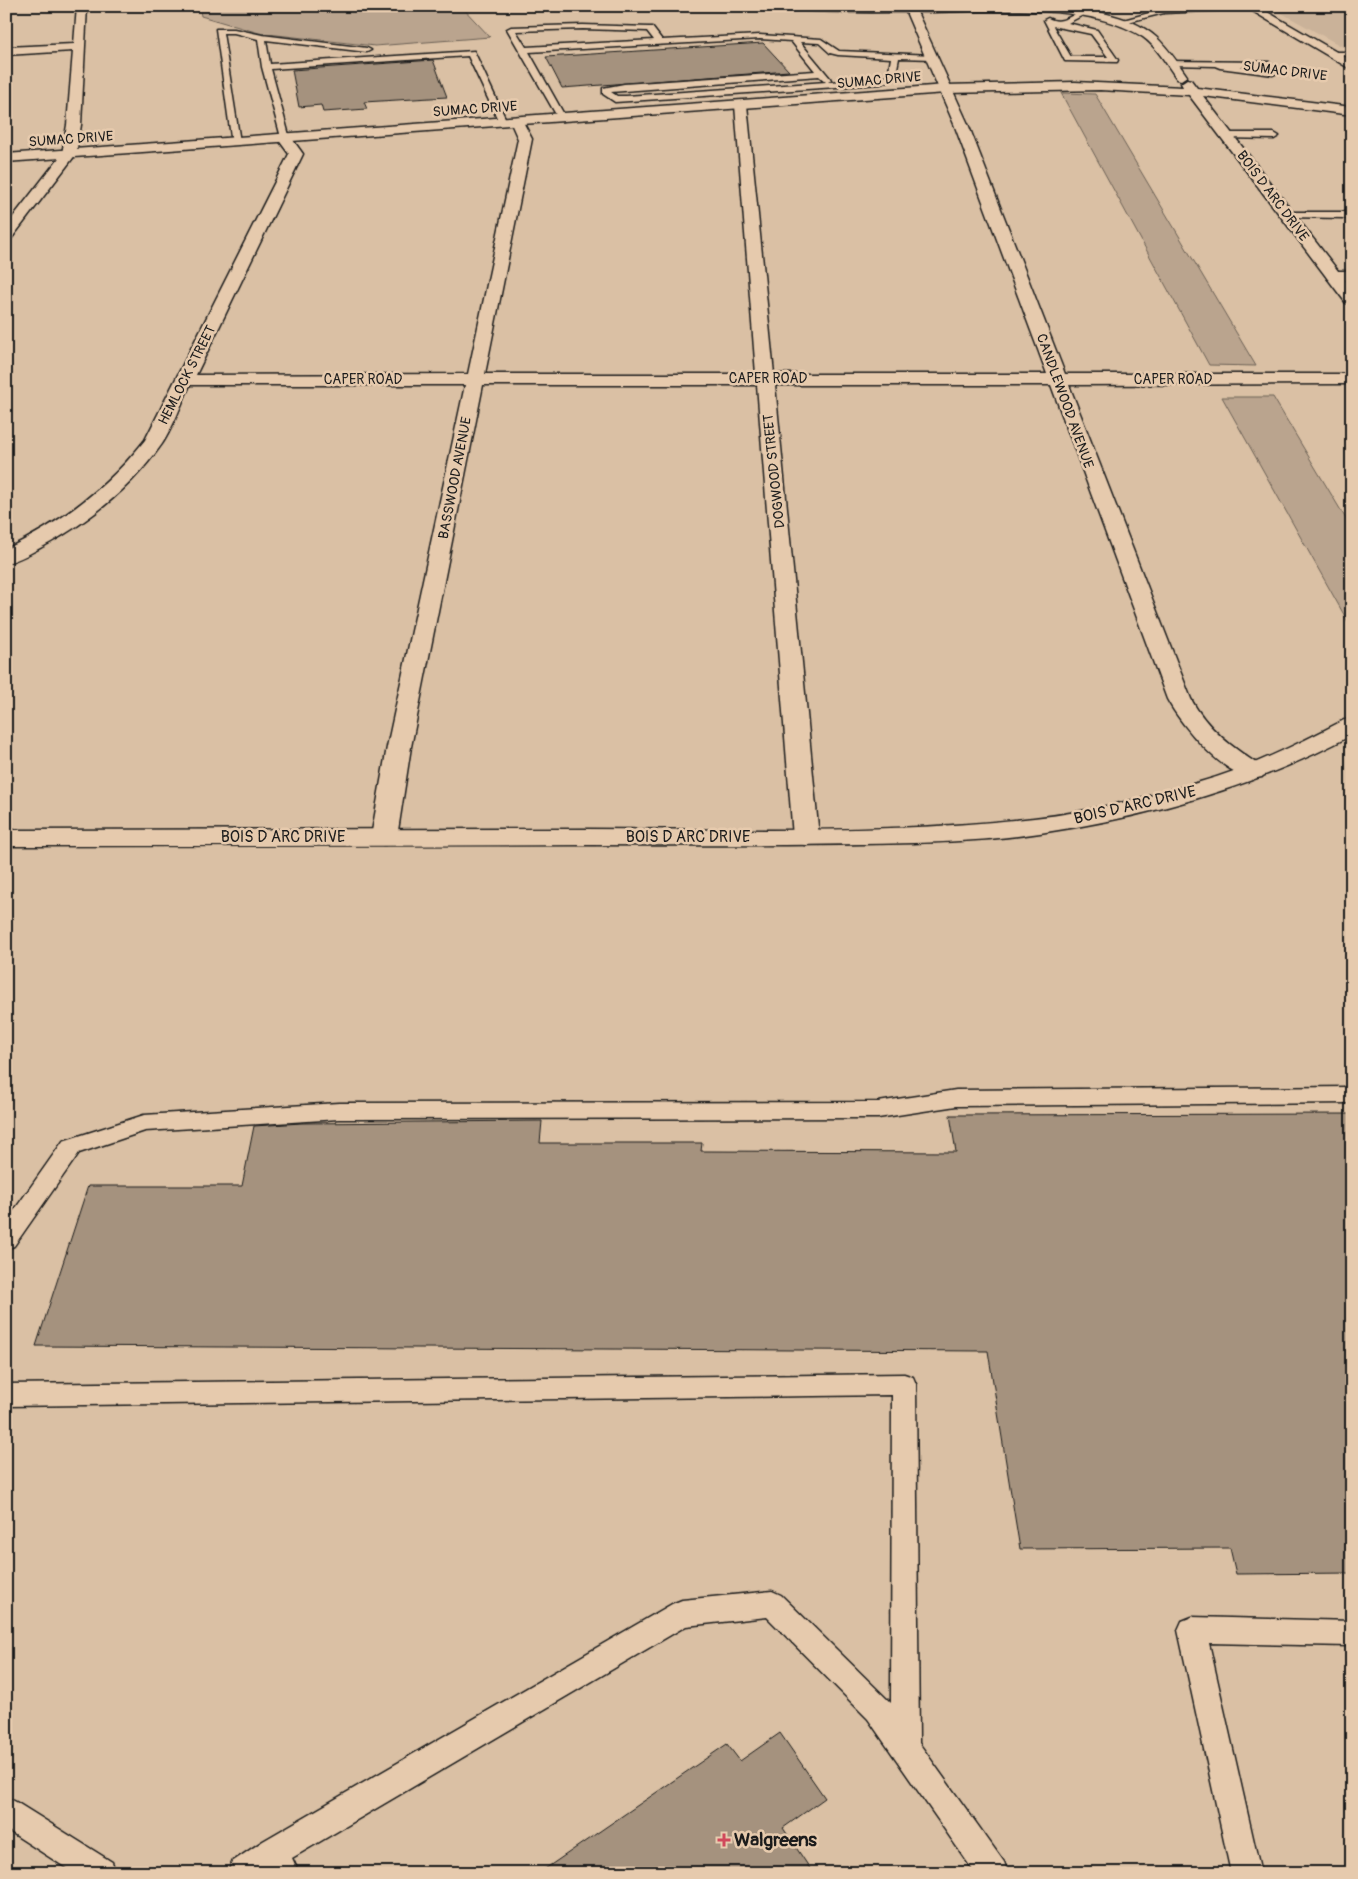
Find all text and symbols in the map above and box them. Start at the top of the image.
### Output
street label: SUMAC DRIVE [1242,57,1328,85]
street label: SUMAC DRIVE [836,68,922,92]
street label: SUMAC DRIVE [432,98,518,120]
street label: SUMAC DRIVE [28,128,114,150]
street label: BOIS D ARC DRIVE [1233,147,1313,245]
street label: HEMLOCK STREET [155,322,220,428]
street label: CANDLEWOOD AVENUE [1033,331,1097,471]
street label: CAPER ROAD [729,370,808,387]
street label: CAPER ROAD [324,371,403,388]
street label: CAPER ROAD [1134,371,1213,388]
street label: DOGWOOD STREET [760,413,788,529]
street label: BASSWOOD AVENUE [435,415,475,541]
street label: BOIS D ARC DRIVE [1072,781,1198,829]
street label: BOIS D ARC DRIVE [221,827,345,847]
street label: BOIS D ARC DRIVE [626,827,750,847]
place label: Walgreens [734,1828,817,1852]
marker: Walgreens [718,1834,730,1846]

